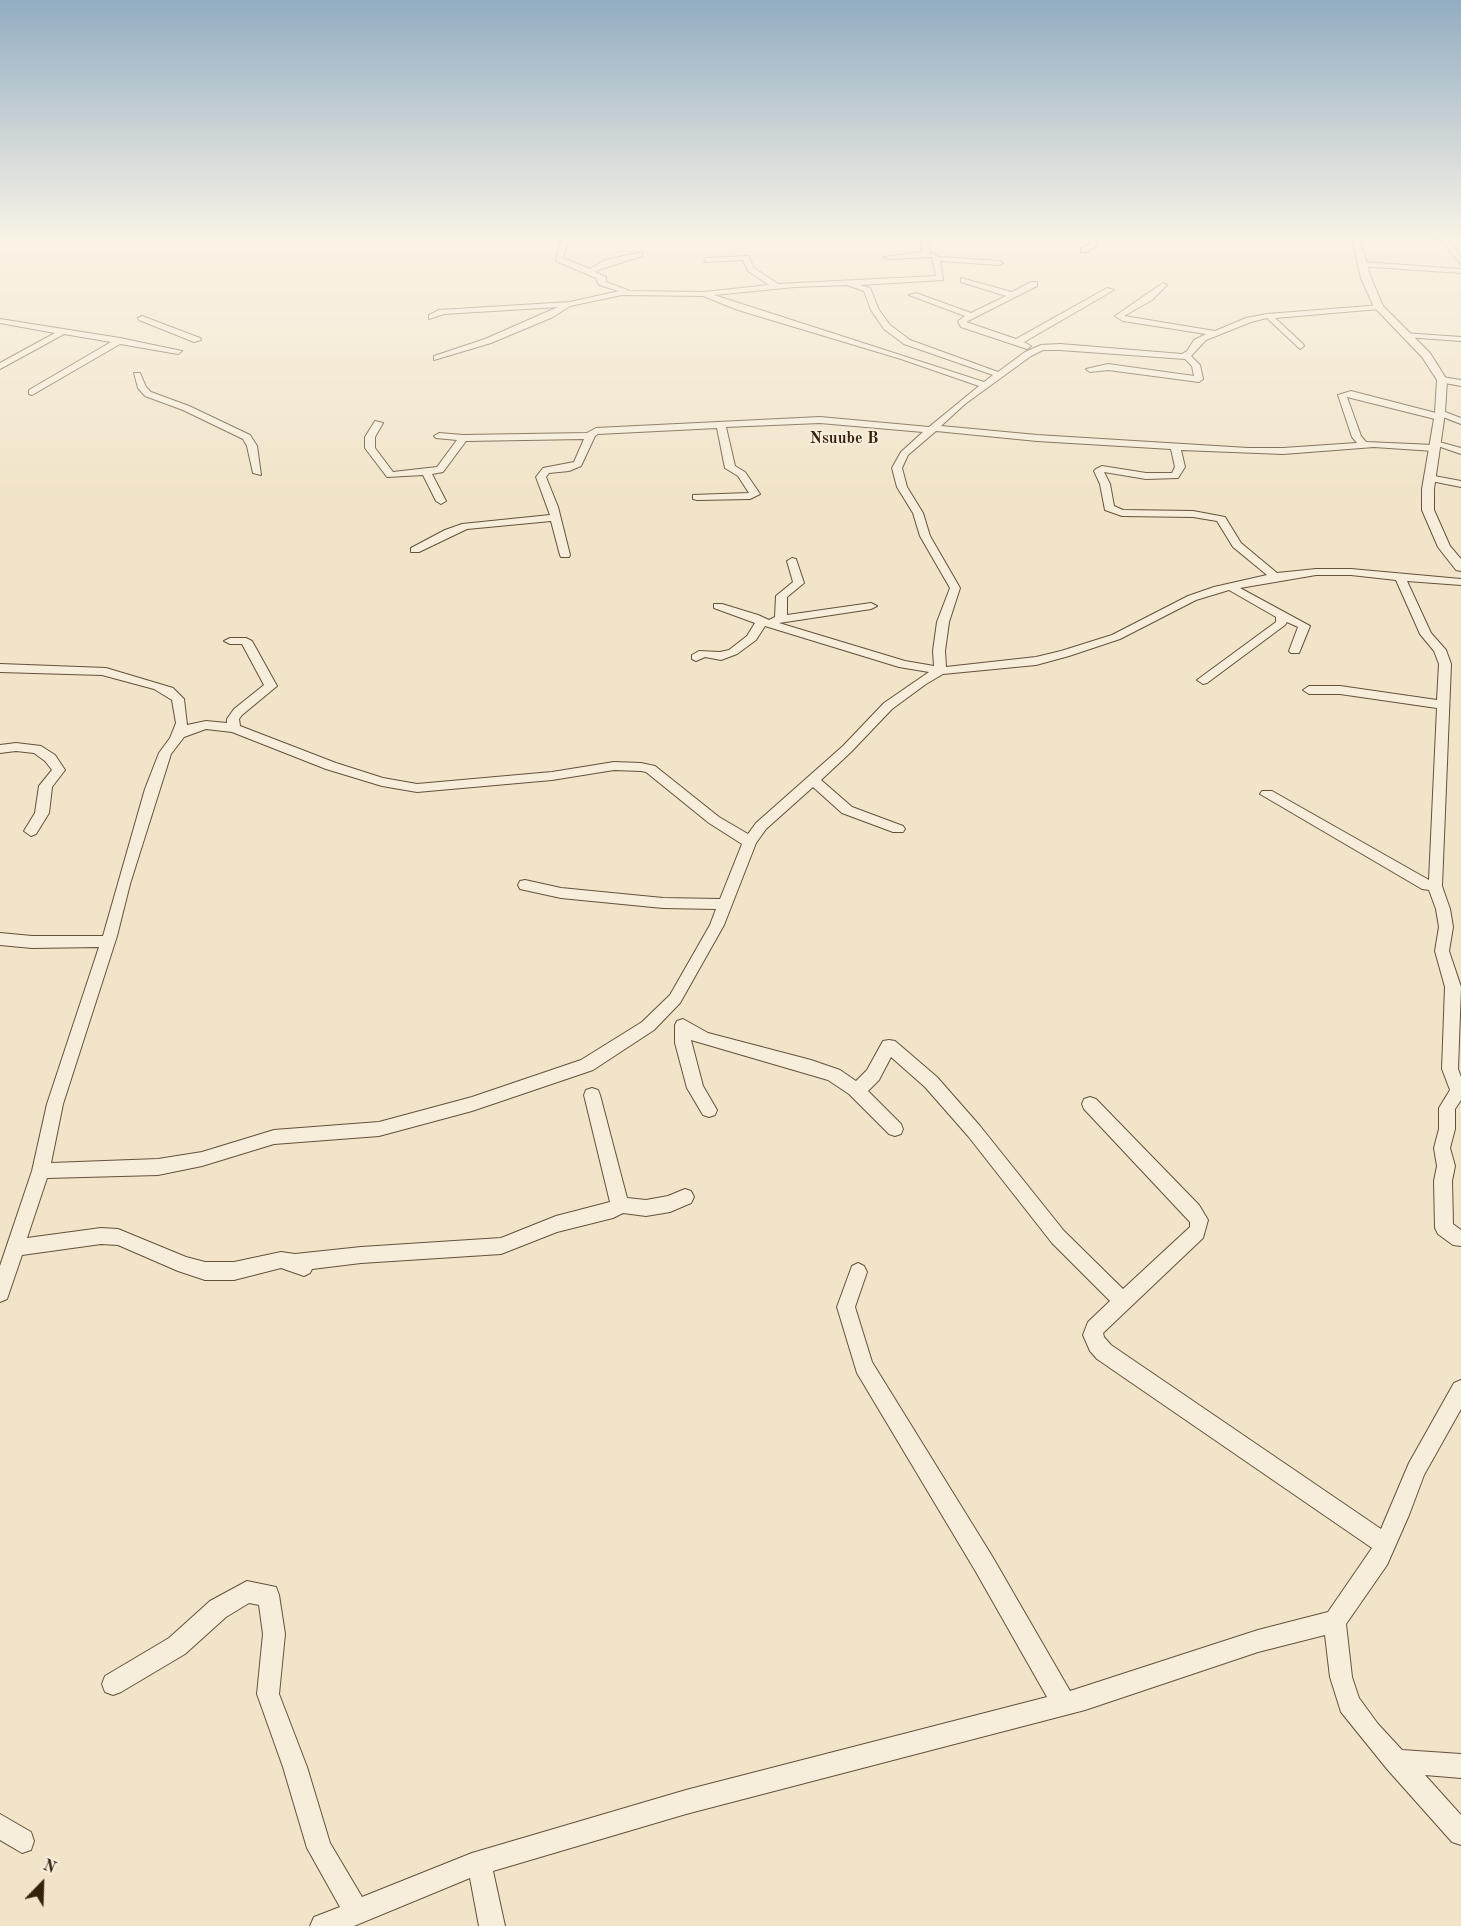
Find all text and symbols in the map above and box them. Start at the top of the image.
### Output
district label: Nsuube B [810,429,878,449]
north arrow [12,1854,72,1914]
text: N [40,1858,58,1877]

